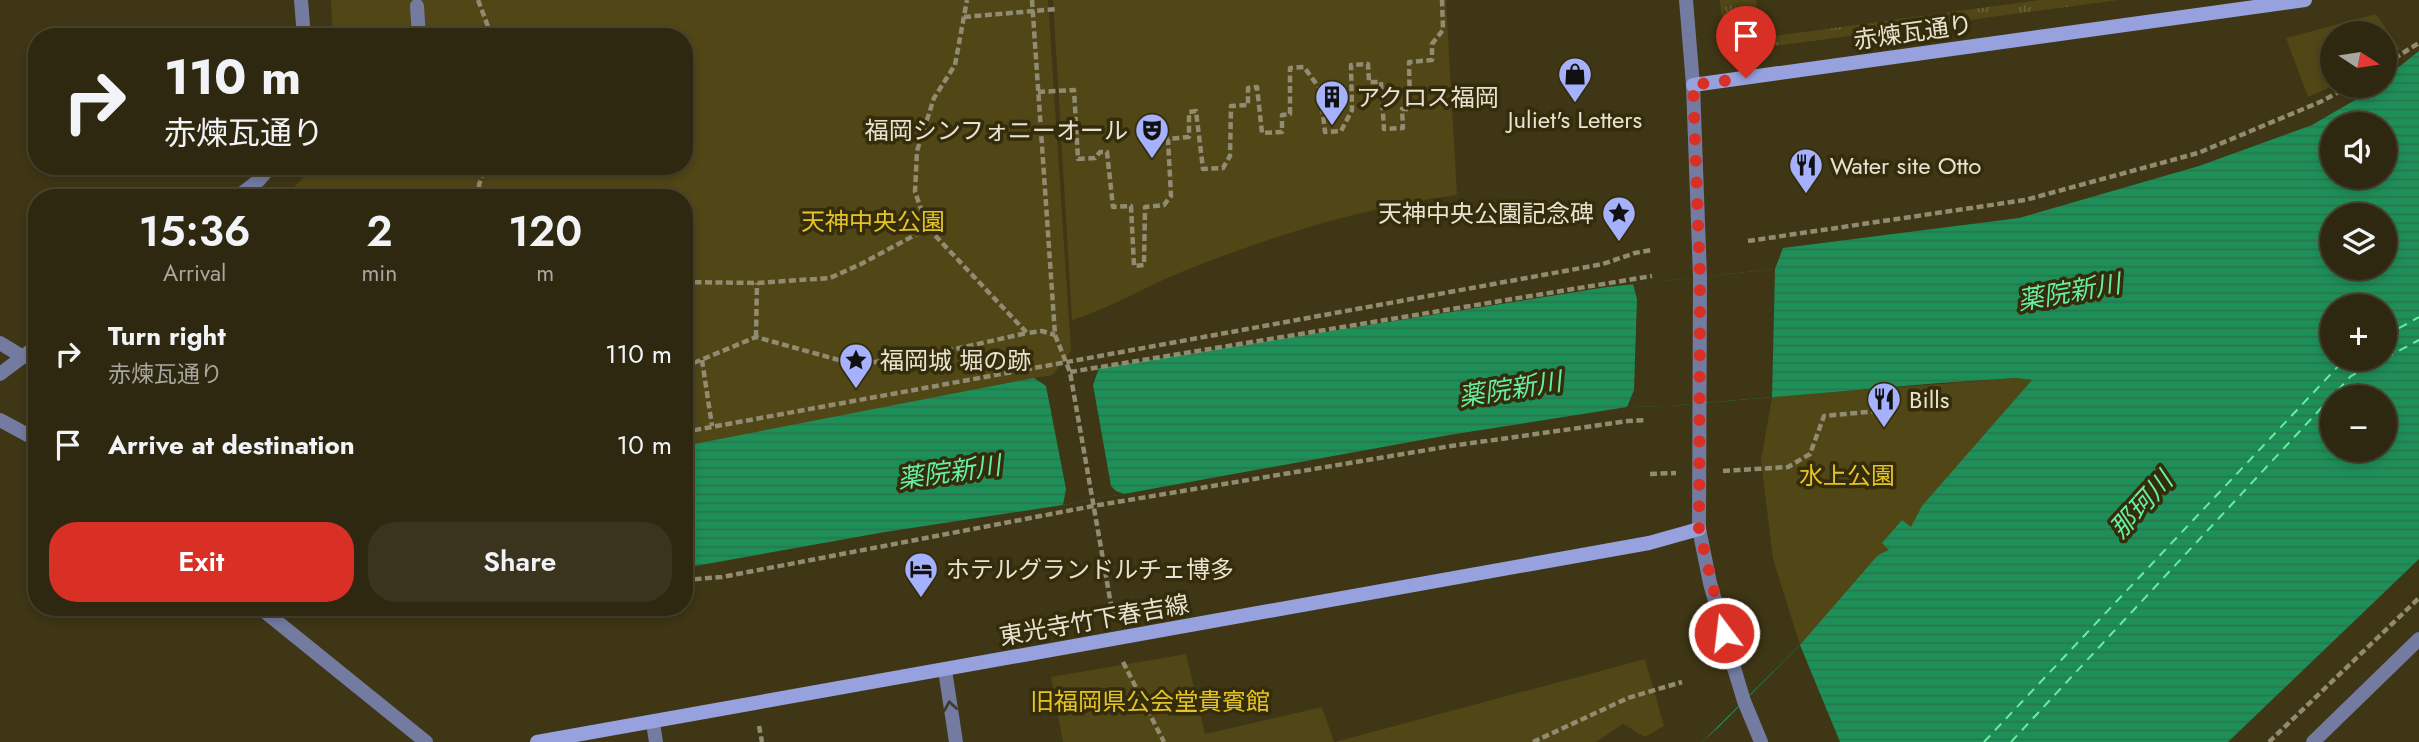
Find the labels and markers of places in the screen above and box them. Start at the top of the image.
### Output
pin [1716,6,1776,78]
shop icon: Juliet's Letters [1556,55,1594,104]
building icon: アクロス福岡 [1313,78,1351,127]
place label: アクロス福岡 [1356,80,1499,115]
place label: Juliet's Letters [1505,102,1642,137]
theatre icon: 福岡シンフォニーオール [1133,111,1171,160]
place label: 福岡シンフォニーオール [865,113,1128,148]
restaurant icon: Water site Otto [1787,146,1825,195]
place label: Water site Otto [1830,148,1981,183]
place icon: 天神中央公園記念碑 [1600,194,1638,243]
place label: 天神中央公園記念碑 [1378,196,1594,231]
place icon: 福岡城 堀の跡 [837,341,875,390]
place label: 福岡城 堀の跡 [880,343,1031,378]
restaurant icon: Bills [1865,380,1903,429]
place label: Bills [1909,382,1949,417]
hotel icon: ホテルグランドルチェ博多 [902,550,940,599]
place label: ホテルグランドルチェ博多 [946,552,1234,587]

